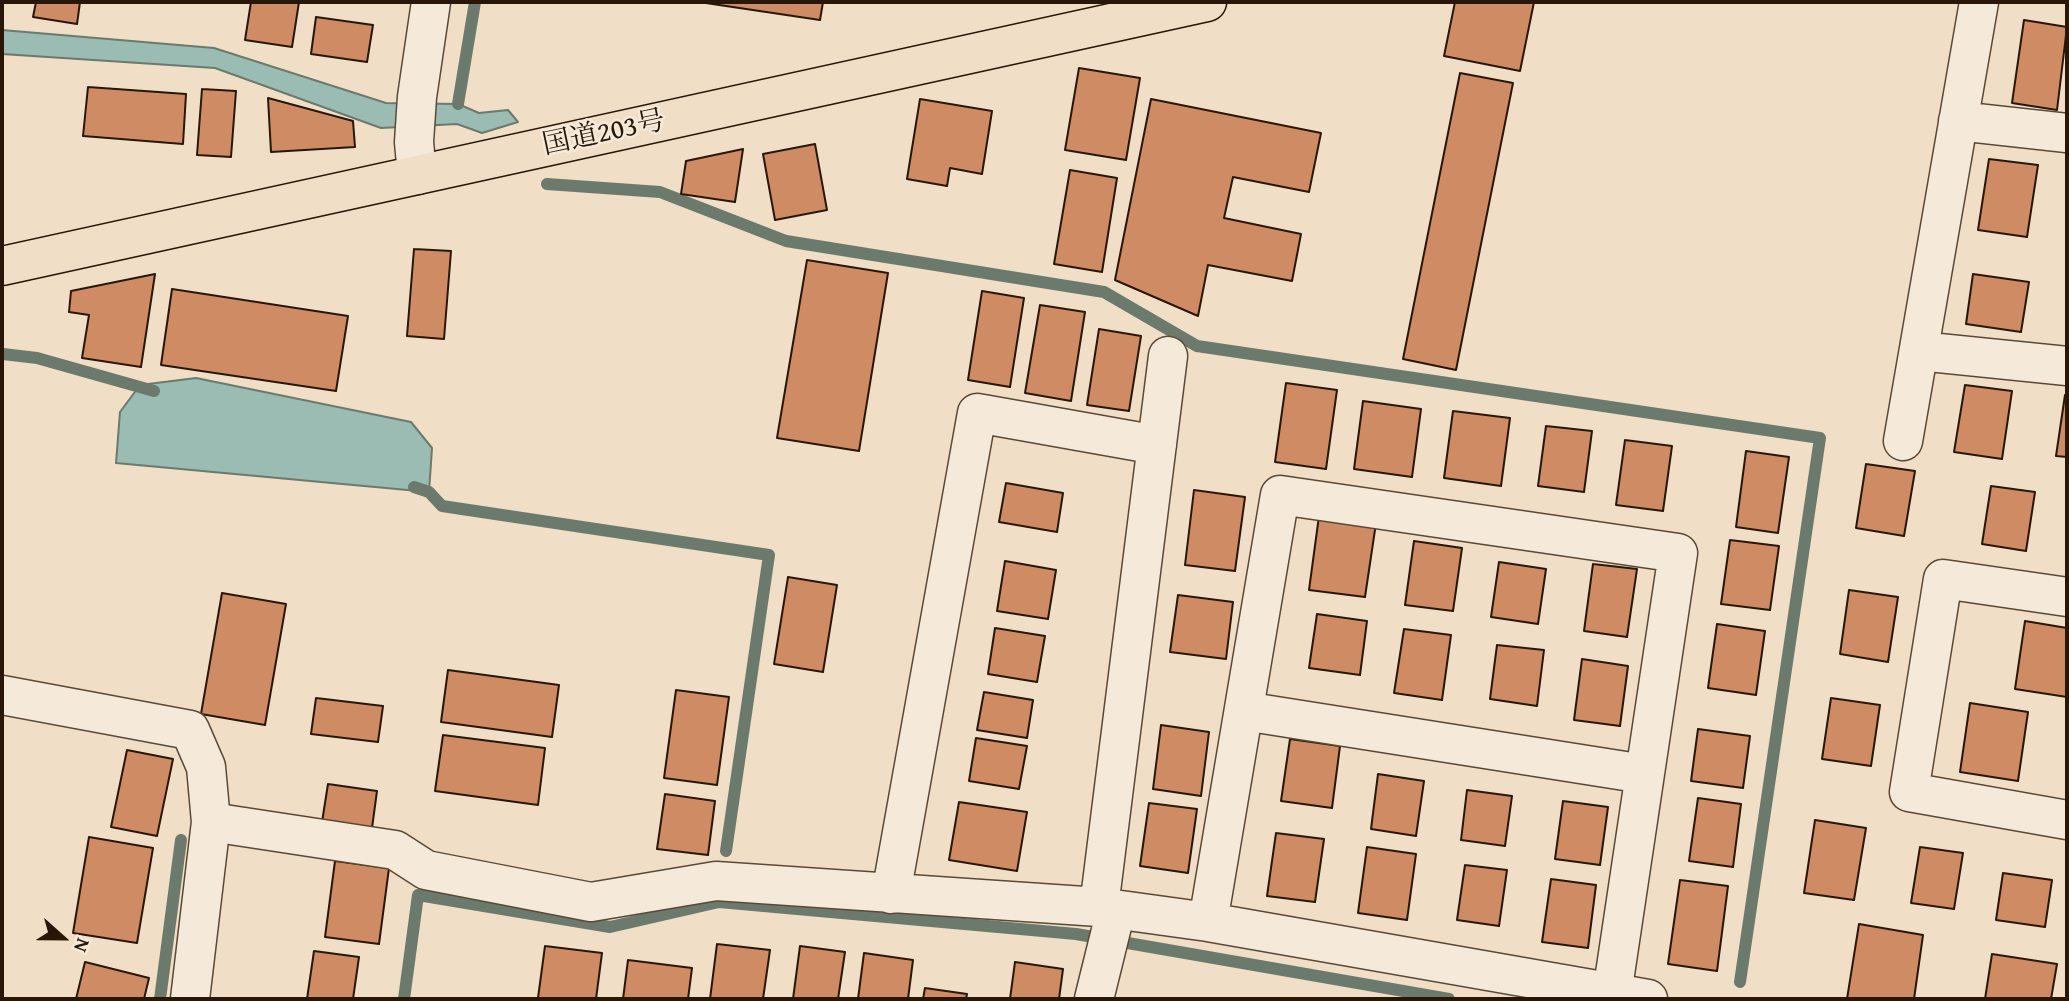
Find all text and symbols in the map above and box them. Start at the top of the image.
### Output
street label: 国道203号 [540,105,668,163]
north arrow [28,903,98,973]
text: N [67,935,98,956]

